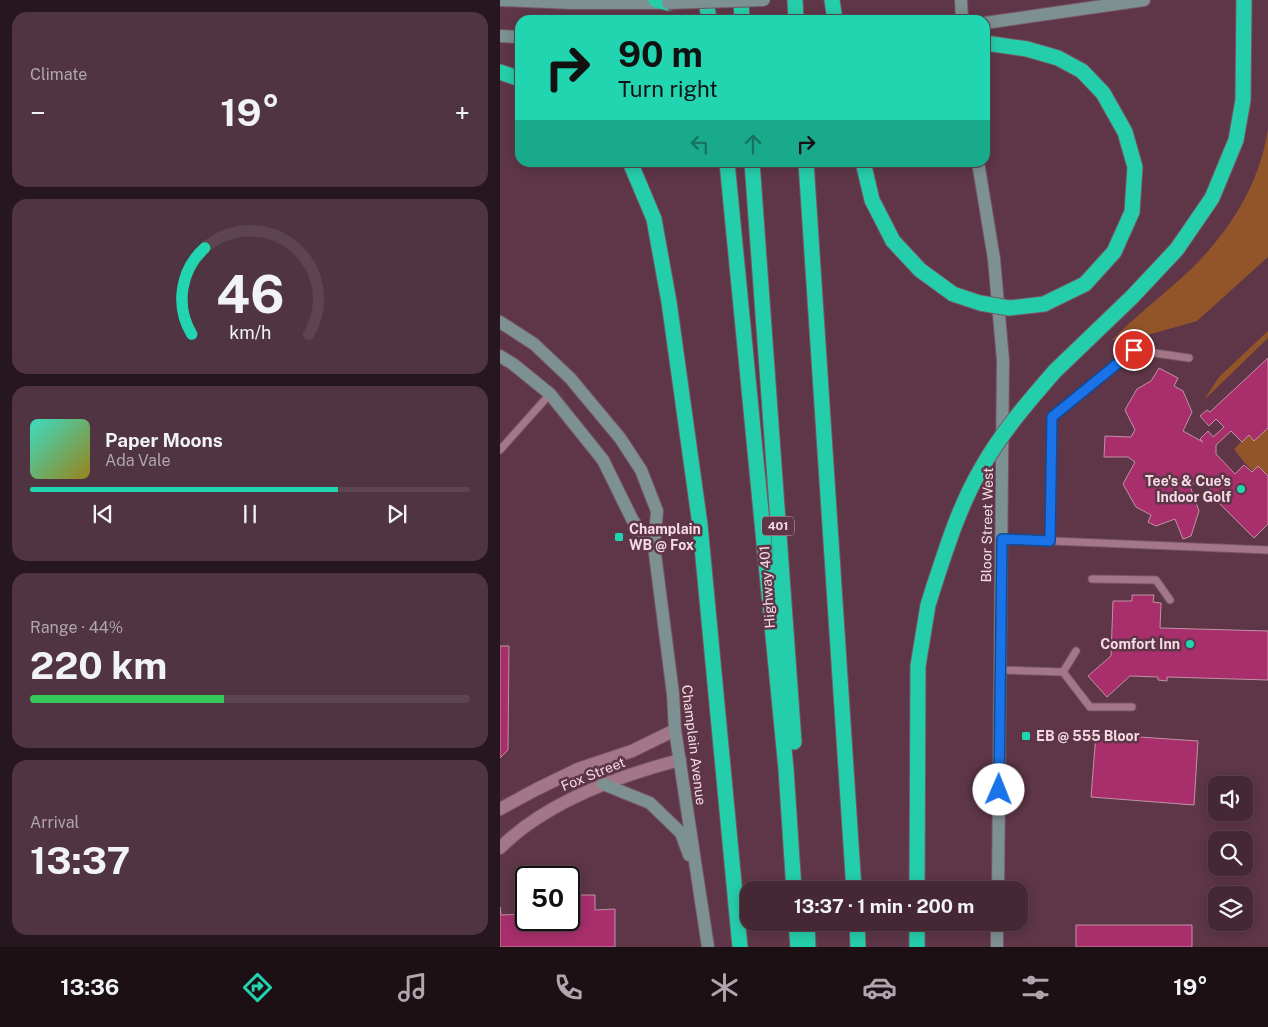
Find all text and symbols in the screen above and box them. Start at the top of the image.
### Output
text: 90 m [618,34,703,75]
icon: right [535,35,600,100]
text: Climate [30,65,87,84]
text: Turn right [618,76,718,102]
text: 19° [220,90,280,135]
text: − [30,96,46,129]
text: + [454,96,470,129]
icon: left [686,130,714,158]
icon: ahead [739,130,767,158]
icon: right [792,130,820,158]
text: 46 [216,264,284,325]
text: km/h [229,322,271,343]
pin [1113,329,1155,371]
icon: arrive [1120,336,1148,364]
text: Paper Moons [105,429,223,451]
text: Ada Vale [105,451,170,470]
street label: Bloor Street West [978,467,996,583]
place label: Tee's & Cue's Indoor Golf [1145,473,1231,505]
marker: Tee's & Cue's Indoor Golf [1235,483,1247,495]
icon: previous [89,500,117,528]
icon: pause [236,500,264,528]
icon: next [383,500,411,528]
road number: 401 [762,516,794,536]
place label: Champlain WB @ Fox [629,521,701,553]
marker: Champlain WB @ Fox [613,531,625,543]
street label: Highway 401 [756,545,778,629]
text: Range · 44% [30,618,123,637]
place label: Comfort Inn [1100,636,1180,652]
marker: Comfort Inn [1184,638,1196,650]
text: 220 km [30,643,167,688]
street label: Champlain Avenue [679,684,709,806]
place label: EB @ 555 Bloor [1036,728,1140,744]
marker: EB @ 555 Bloor [1020,730,1032,742]
street label: Fox Street [559,754,627,794]
position arrow [972,763,1024,815]
map controls [1208,776,1253,931]
button: sound [1208,776,1253,821]
text: Arrival [30,813,79,832]
button: search [1208,831,1253,876]
text: 13:37 [30,838,130,883]
speed limit sign: 50 [515,866,580,931]
button: layers [1208,886,1253,931]
text: 13:37 · 1 min · 200 m [794,895,974,917]
icon: directions [240,970,275,1005]
icon: music [395,970,430,1005]
icon: phone [551,970,586,1005]
icon: climate [707,970,742,1005]
icon: car [862,970,897,1005]
icon: filters [1018,970,1053,1005]
text: 13:36 [60,974,119,1000]
text: 19° [1173,974,1208,1000]

